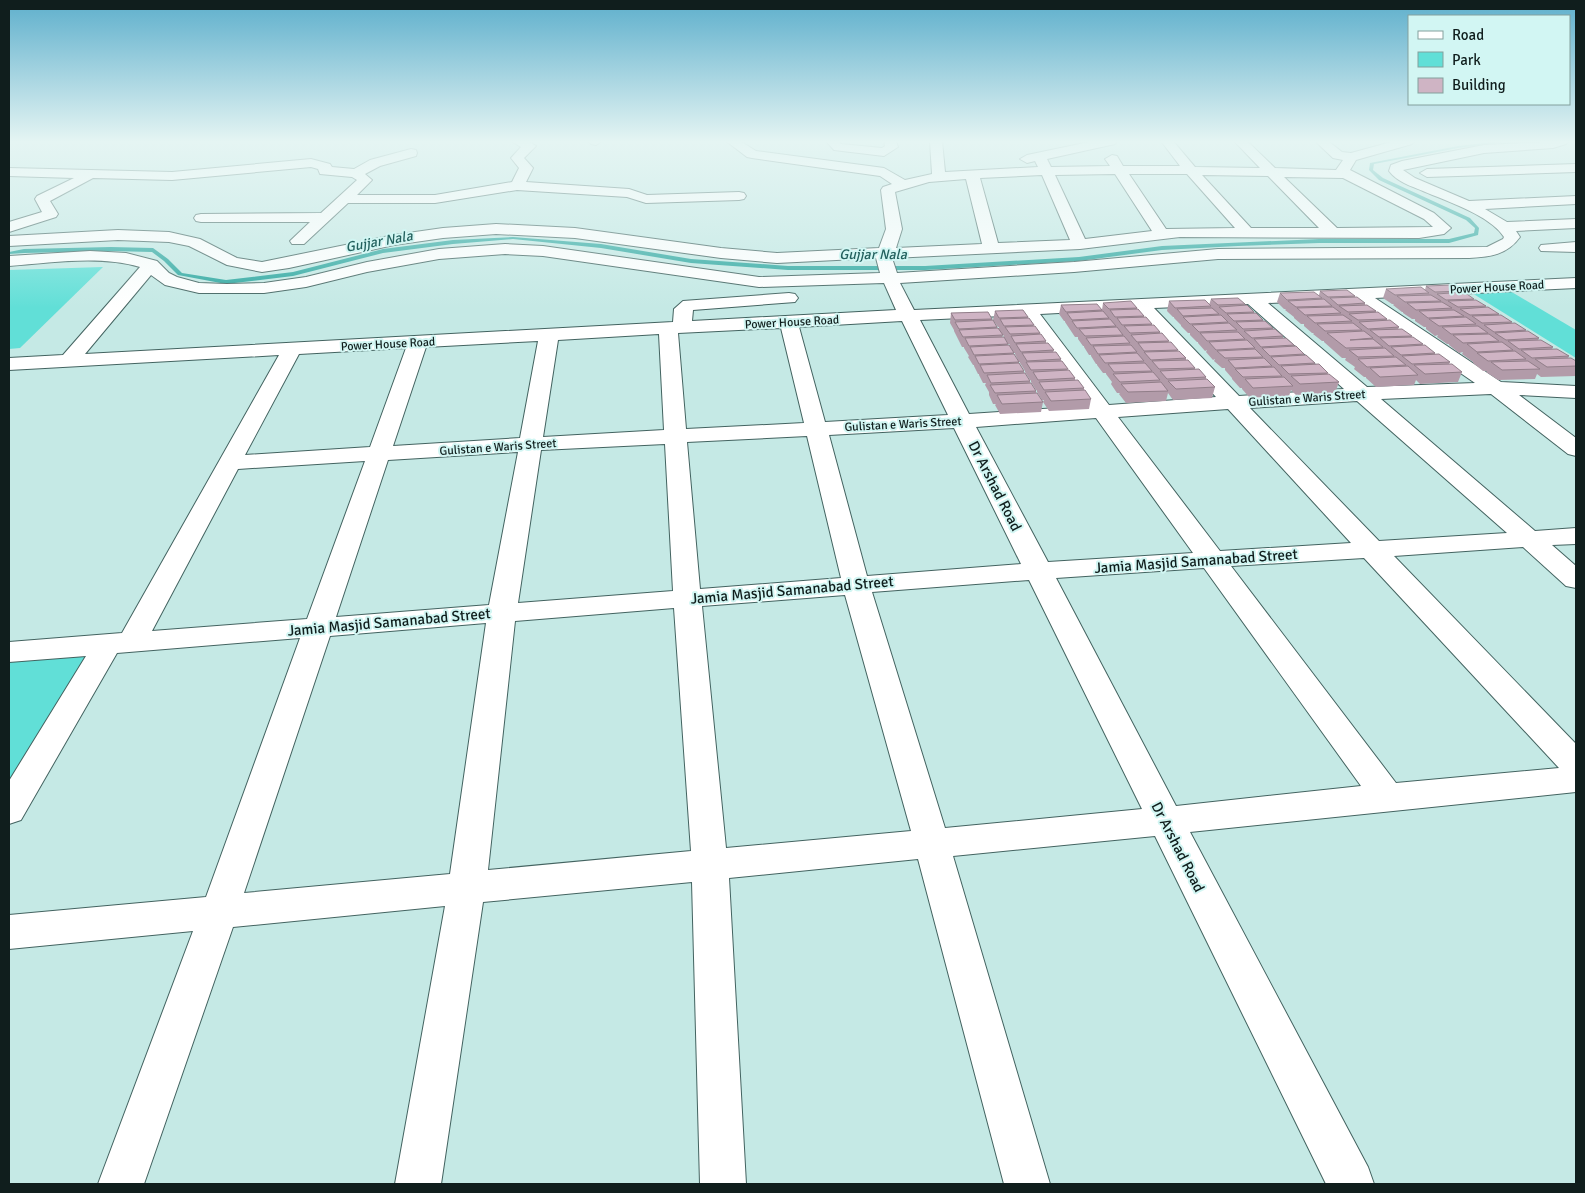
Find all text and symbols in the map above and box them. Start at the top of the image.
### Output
legend [1408,15,1570,105]
text: Road [1452,26,1484,44]
text: Park [1452,51,1481,69]
text: Building [1452,76,1506,94]
water label: Gujjar Nala [344,227,415,256]
water label: Gujjar Nala [839,246,908,263]
street label: Power House Road [1449,278,1545,297]
street label: Power House Road [744,313,840,332]
street label: Power House Road [340,335,436,354]
street label: Gulistan e Waris Street [1248,387,1366,410]
street label: Gulistan e Waris Street [844,414,962,435]
street label: Gulistan e Waris Street [439,436,557,459]
street label: Dr Arshad Road [965,438,1025,534]
street label: Jamia Masjid Samanabad Street [1094,545,1298,577]
street label: Jamia Masjid Samanabad Street [690,572,894,608]
street label: Jamia Masjid Samanabad Street [287,604,491,640]
street label: Dr Arshad Road [1148,799,1208,895]

